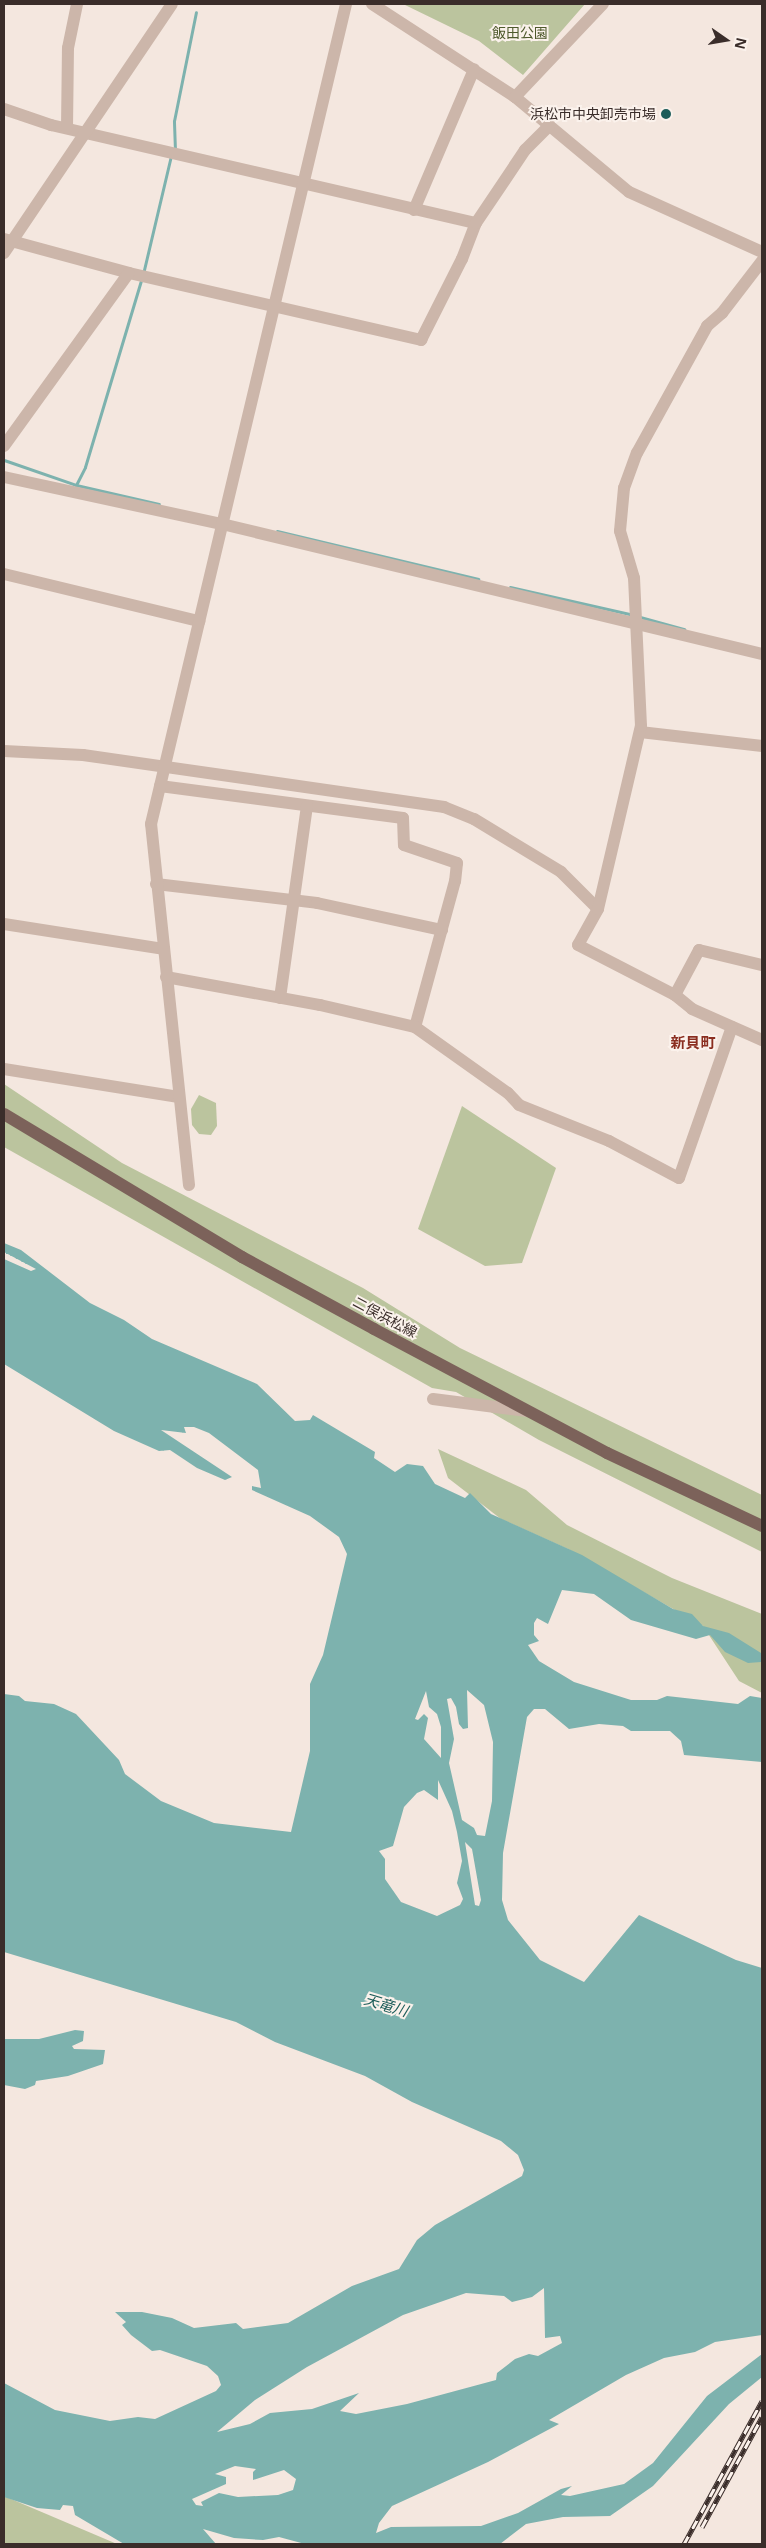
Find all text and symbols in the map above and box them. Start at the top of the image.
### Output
north arrow [701,15,751,65]
park label: 飯田公園 [492,25,548,41]
text: N [731,36,752,51]
place label: 浜松市中央卸売市場 [530,106,656,122]
marker: 浜松市中央卸売市場 [660,108,672,120]
district label: 新貝町 [671,1034,715,1052]
street label: 二俣浜松線 [350,1293,420,1341]
water label: 天竜川 [362,1990,410,2020]

